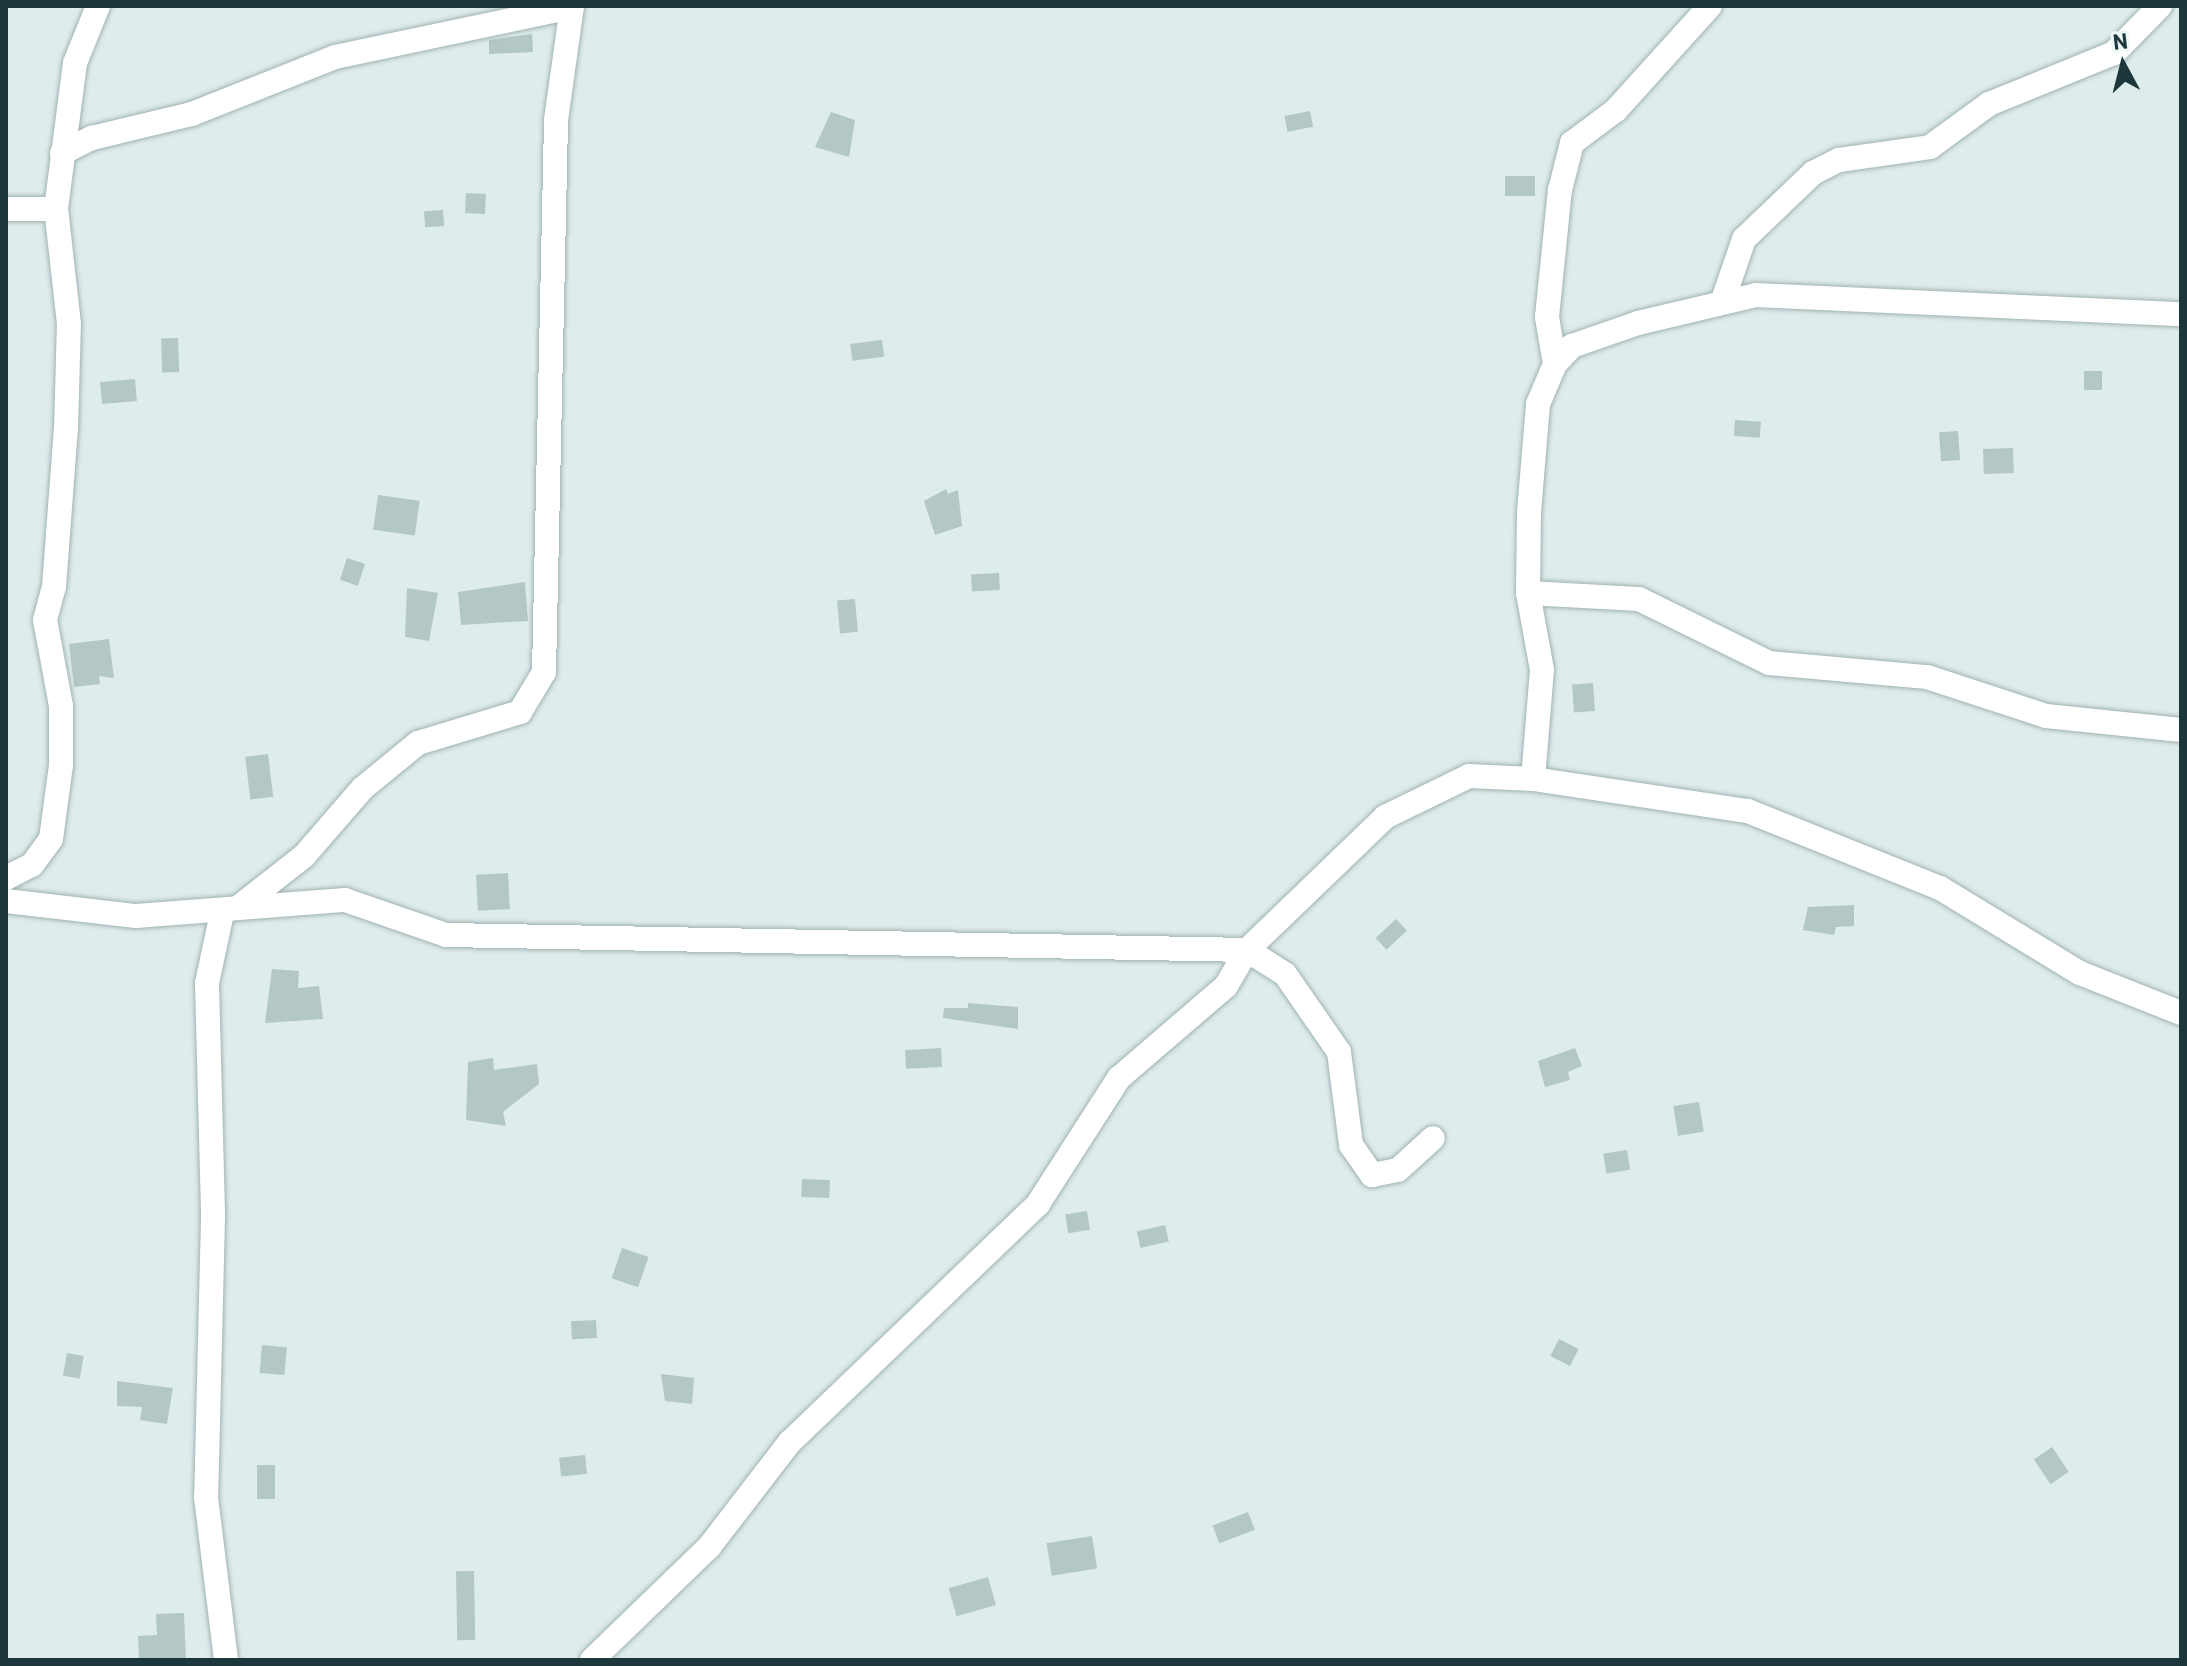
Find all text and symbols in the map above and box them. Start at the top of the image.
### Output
north arrow [2083,24,2163,104]
text: N [2111,26,2129,54]

